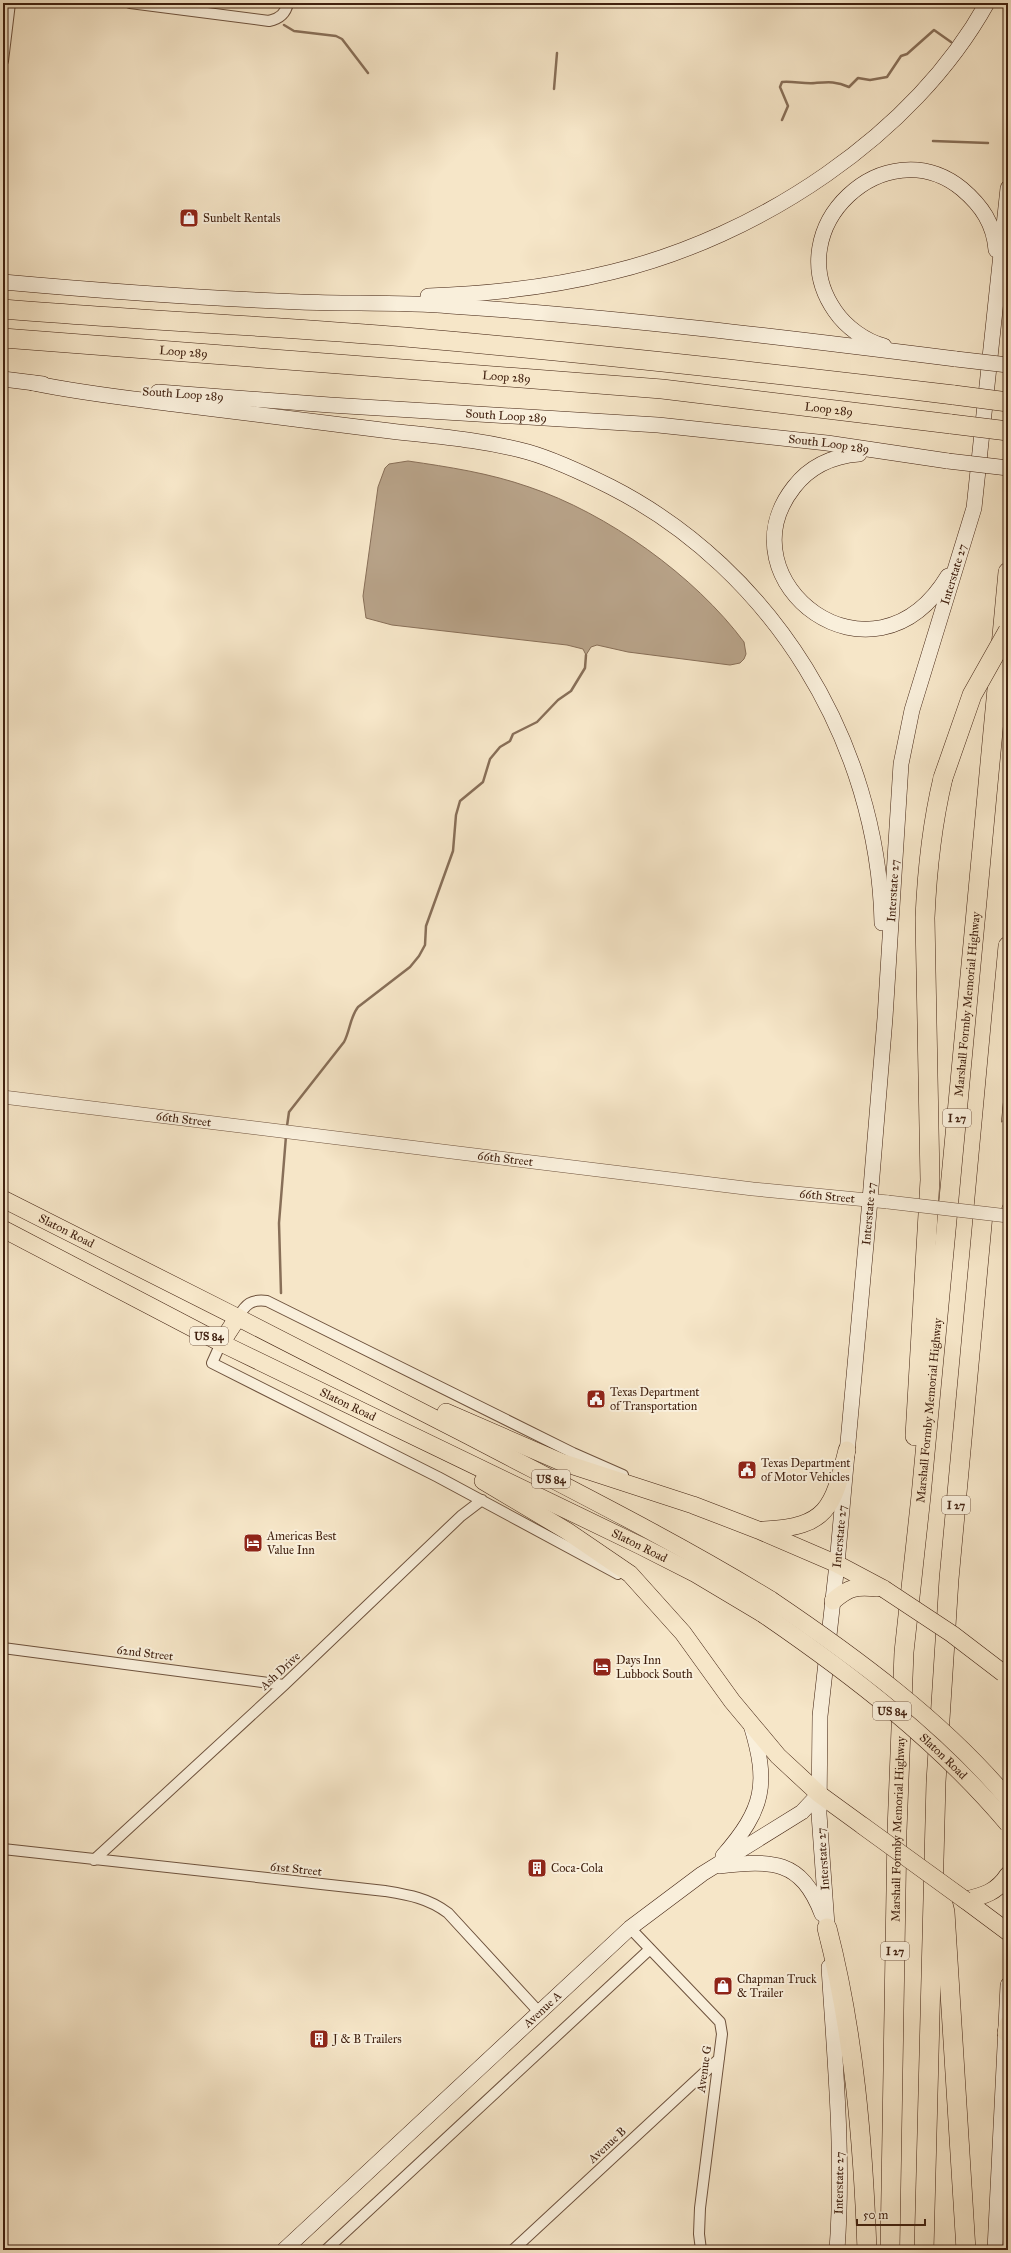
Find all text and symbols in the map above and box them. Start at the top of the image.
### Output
shop icon: Sunbelt Rentals [178,207,200,229]
place label: Sunbelt Rentals [203,211,280,225]
street label: Loop 289 [159,343,208,361]
street label: Loop 289 [482,368,531,386]
street label: South Loop 289 [142,384,224,404]
street label: Loop 289 [804,399,854,419]
street label: South Loop 289 [465,406,547,425]
street label: South Loop 289 [788,432,870,456]
street label: Interstate 27 [938,542,970,606]
street label: Interstate 27 [884,859,902,922]
street label: Marshall Formby Memorial Highway [952,911,983,1097]
street label: 66th Street [155,1109,213,1130]
road number: I 27 [943,1109,971,1127]
street label: 66th Street [477,1148,534,1169]
street label: Interstate 27 [859,1182,878,1246]
street label: 66th Street [799,1186,856,1206]
street label: Slaton Road [36,1211,97,1251]
street label: Marshall Formby Memorial Highway [913,1317,945,1504]
road number: US 84 [190,1327,228,1345]
street label: Slaton Road [318,1385,378,1424]
place label: Texas Department of Transportation [610,1385,700,1413]
public building icon: Texas Department of Transportation [585,1388,607,1410]
place label: Texas Department of Motor Vehicles [761,1456,851,1484]
public building icon: Texas Department of Motor Vehicles [736,1459,758,1481]
road number: US 84 [532,1470,570,1488]
road number: I 27 [942,1496,970,1514]
street label: Interstate 27 [830,1504,849,1569]
street label: Slaton Road [609,1526,670,1565]
place label: Americas Best Value Inn [266,1529,337,1557]
hotel icon: Americas Best Value Inn [242,1532,264,1554]
street label: 62nd Street [116,1643,175,1664]
street label: Ash Drive [256,1649,303,1694]
place label: Days Inn Lubbock South [616,1653,693,1681]
hotel icon: Days Inn Lubbock South [591,1656,613,1678]
road number: US 84 [873,1702,911,1720]
street label: Slaton Road [917,1730,970,1782]
street label: Marshall Formby Memorial Highway [888,1736,908,1922]
street label: Interstate 27 [814,1827,832,1891]
building icon: Coca-Cola [526,1857,548,1879]
street label: 61st Street [269,1859,323,1879]
place label: Coca-Cola [551,1861,604,1875]
road number: I 27 [881,1942,909,1960]
place label: Chapman Truck & Trailer [737,1972,817,2000]
shop icon: Chapman Truck & Trailer [712,1975,734,1997]
street label: Avenue A [520,1988,564,2031]
building icon: J & B Trailers [308,2028,330,2050]
place label: J & B Trailers [331,2032,402,2047]
street label: Avenue G [694,2044,714,2094]
street label: Avenue B [584,2124,629,2167]
street label: Interstate 27 [831,2151,847,2215]
scale bar [857,2201,925,2227]
text: 50 m [863,2208,888,2222]

